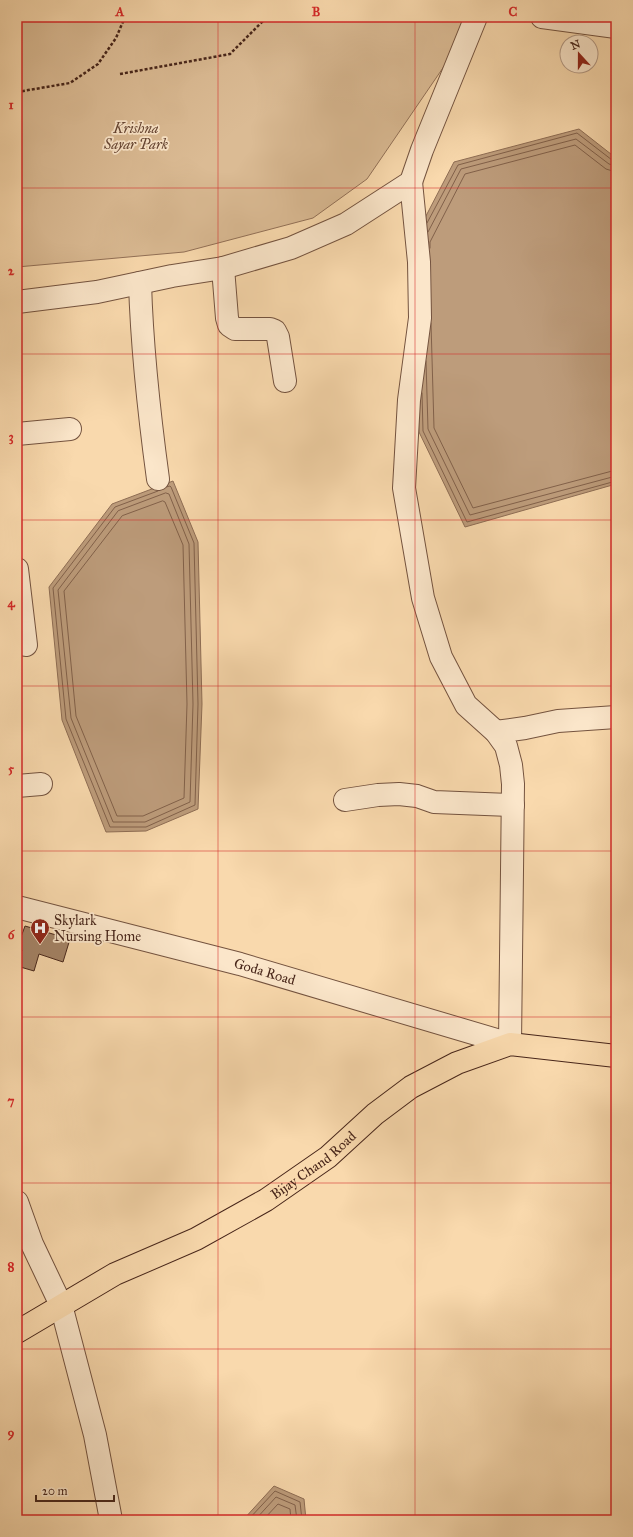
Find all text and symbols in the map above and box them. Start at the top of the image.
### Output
text: A [115,4,125,20]
text: B [312,4,321,20]
text: C [509,4,518,20]
north arrow [559,34,599,74]
text: N [569,37,583,53]
text: 1 [8,97,14,113]
park label: Krishna Sayar Park [103,120,169,153]
text: 2 [8,263,15,279]
text: 3 [8,429,14,445]
text: 4 [7,595,15,611]
text: 5 [8,761,15,777]
place label: Skylark Nursing Home [54,912,141,945]
hospital icon: Skylark Nursing Home [29,917,51,945]
text: 6 [8,927,16,943]
street label: Goda Road [232,954,297,988]
text: 7 [8,1093,15,1109]
street label: Bijay Chand Road [267,1127,359,1203]
text: 8 [8,1259,15,1275]
text: 9 [8,1425,15,1441]
scale bar [36,1477,114,1503]
text: 20 m [42,1484,68,1498]

